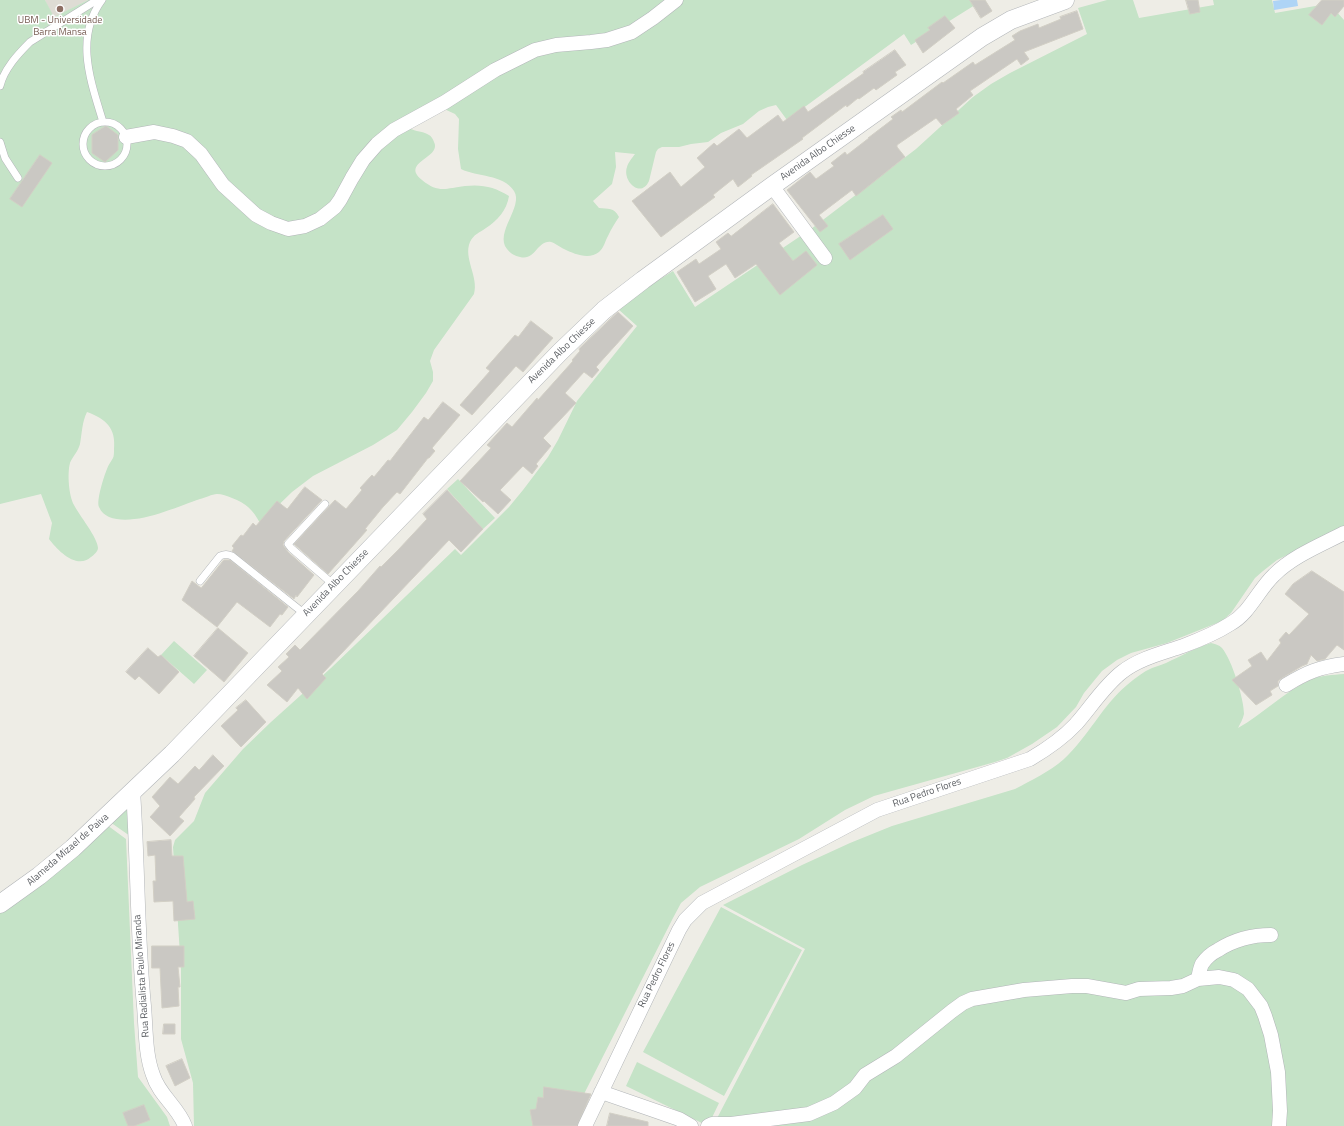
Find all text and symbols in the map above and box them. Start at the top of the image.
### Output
marker: UBM - Universidade Barra Mansa [55,4,65,14]
place label: UBM - Universidade Barra Mansa [18,15,102,38]
street label: Avenida Albo Chiesse [778,123,858,183]
street label: Avenida Albo Chiesse [526,316,598,386]
street label: Avenida Albo Chiesse [301,547,371,619]
street label: Rua Pedro Flores [891,776,963,810]
street label: Alameda Mizael de Paiva [25,811,111,889]
street label: Rua Radialista Paulo Miranda [132,914,152,1038]
street label: Rua Pedro Flores [636,940,678,1010]

